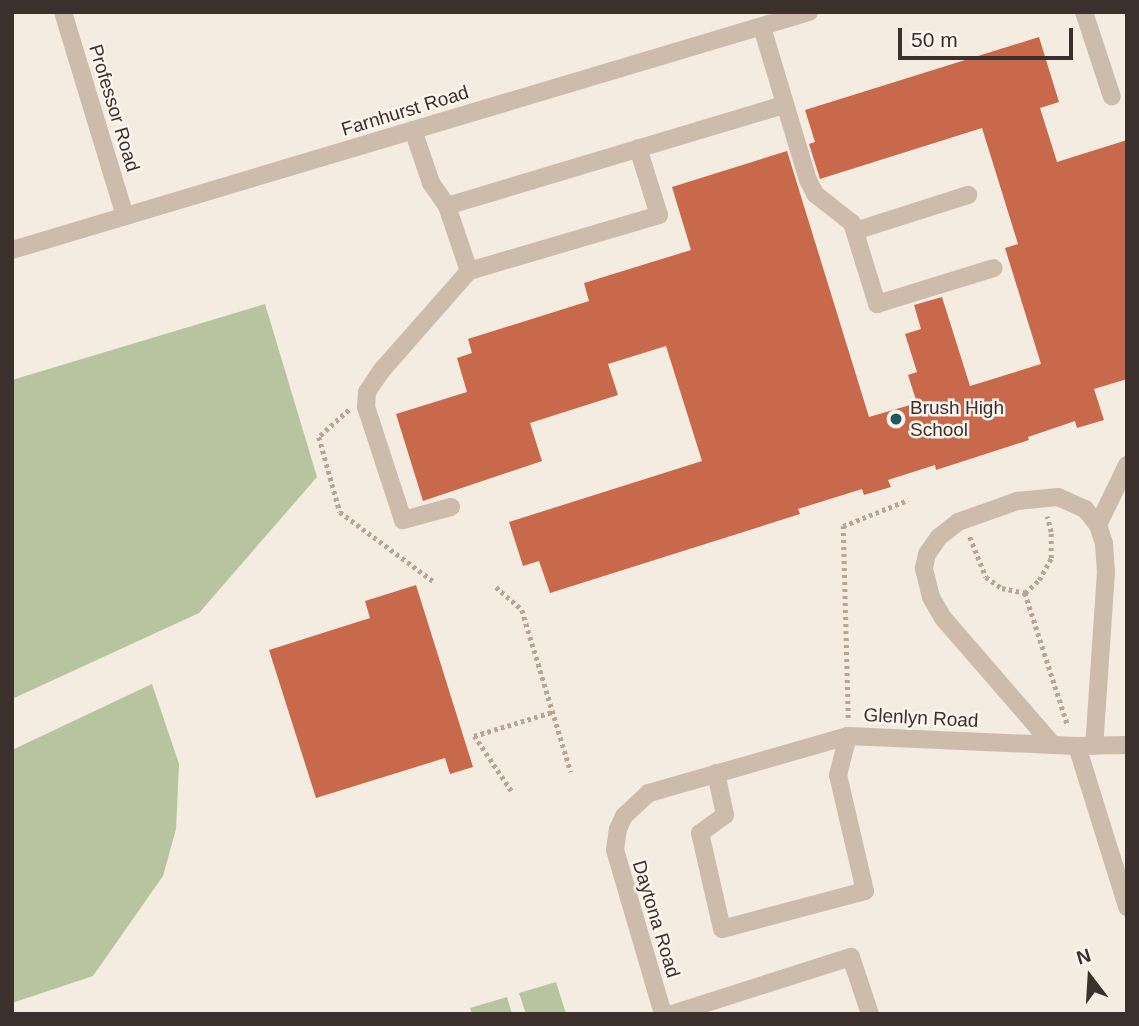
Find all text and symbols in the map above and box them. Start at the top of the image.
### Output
scale bar [901,14,1076,58]
text: 50 m [911,28,958,51]
street label: Professor Road [84,42,144,174]
street label: Farnhurst Road [339,81,471,141]
place label: Brush High School [910,397,1004,441]
marker: Brush High School [888,411,904,427]
street label: Glenlyn Road [863,704,979,732]
street label: Daytona Road [627,858,685,980]
north arrow [1055,942,1125,1012]
text: N [1074,944,1093,968]

